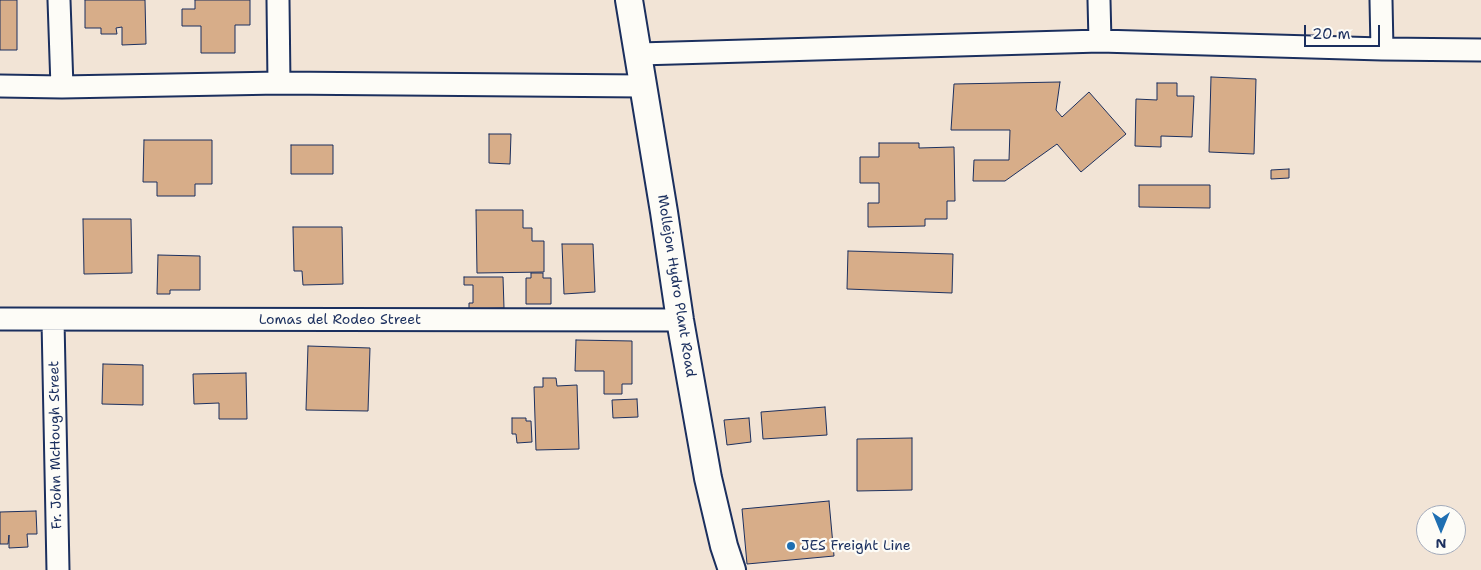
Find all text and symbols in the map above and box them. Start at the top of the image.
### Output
scale bar [1306,15,1382,47]
text: 20 m [1312,24,1351,44]
street label: Mollejon Hydro Plant Road [653,193,699,379]
street label: Lomas del Rodeo Street [259,312,421,328]
street label: Fr. John McHough Street [46,360,66,530]
north arrow [1416,505,1466,555]
text: N [1435,535,1447,553]
place label: JES Freight Line [801,538,911,554]
marker: JES Freight Line [785,540,797,552]

